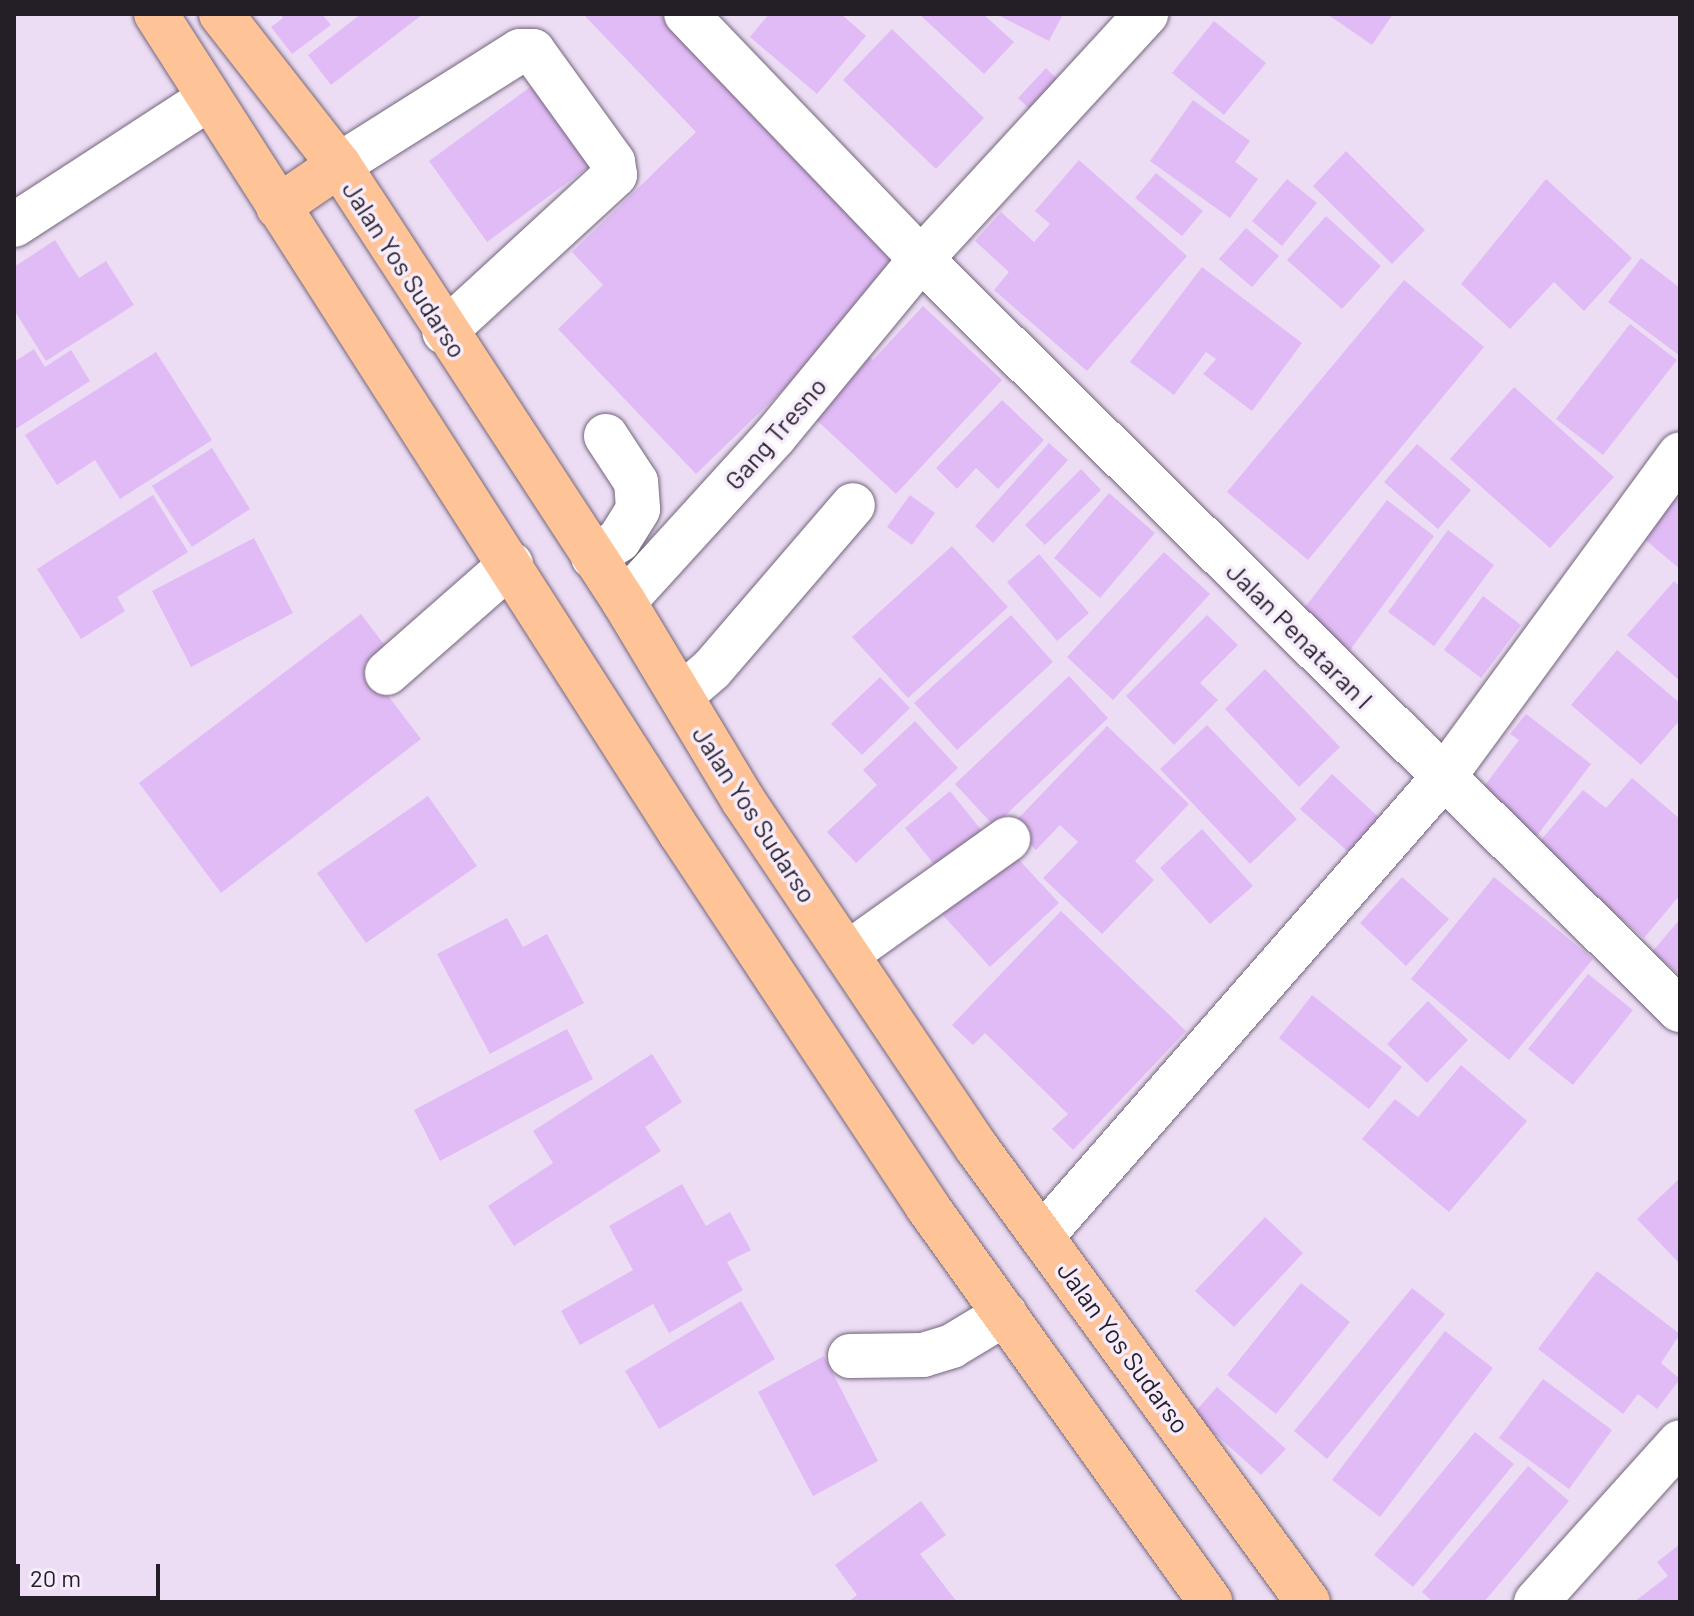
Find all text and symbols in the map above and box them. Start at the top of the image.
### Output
street label: Jalan Yos Sudarso [336,175,474,363]
street label: Gang Tresno [718,370,832,496]
street label: Jalan Penataran I [1220,555,1380,715]
street label: Jalan Yos Sudarso [686,720,824,908]
street label: Jalan Yos Sudarso [1051,1255,1197,1439]
scale bar [20,1548,164,1598]
text: 20 m [30,1563,81,1592]

